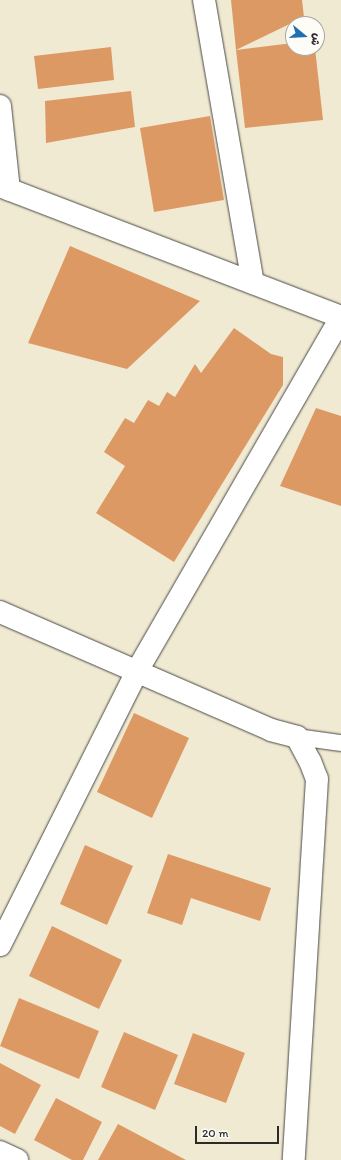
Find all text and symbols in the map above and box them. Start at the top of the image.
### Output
north arrow [285,16,325,56]
text: ش [308,32,324,47]
scale bar [197,1118,281,1144]
text: 20 m [202,1126,229,1140]

